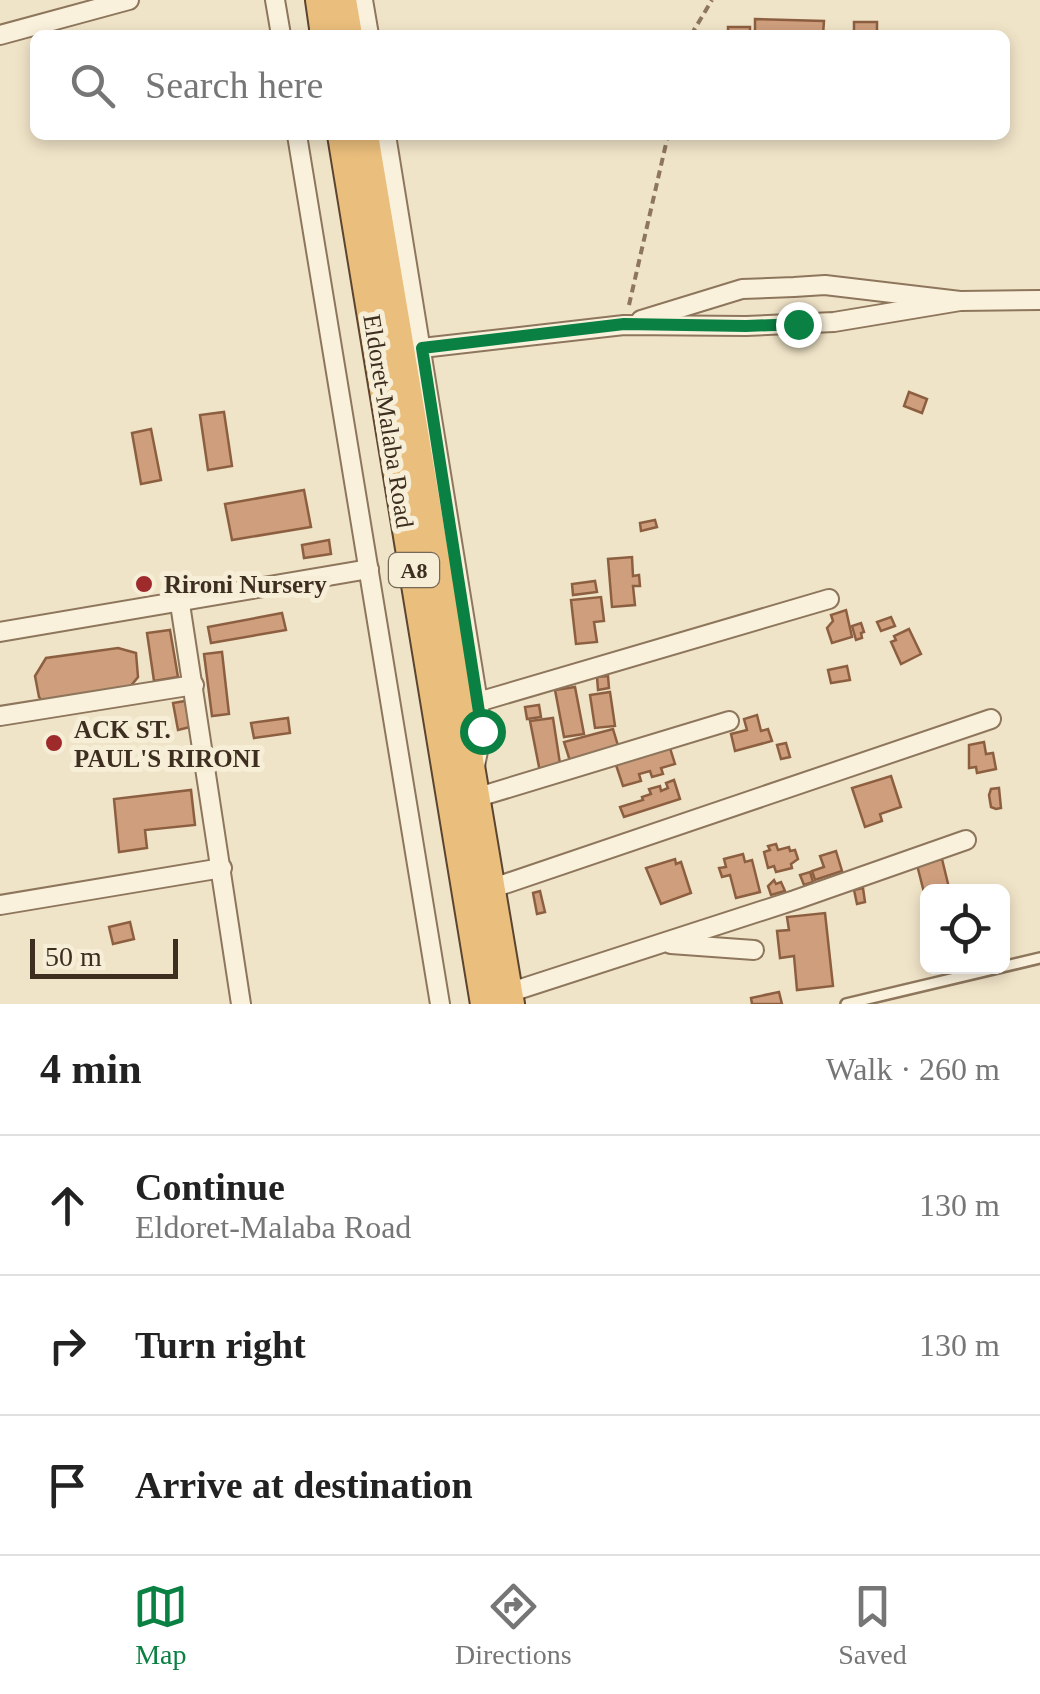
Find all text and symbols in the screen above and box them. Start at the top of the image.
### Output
search box [30,30,1010,140]
icon: search [65,58,120,113]
text: Search here [145,64,323,106]
route end [776,302,822,348]
street label: Eldoret-Malaba Road [358,312,419,530]
road number: A8 [389,553,439,587]
place label: Rironi Nursery [164,571,327,598]
marker: Rironi Nursery [133,573,155,595]
route start [460,709,506,755]
place label: ACK ST. PAUL'S RIRONI [74,716,260,772]
marker: ACK ST. PAUL'S RIRONI [43,732,65,754]
map controls [920,884,1010,974]
button: locate [920,884,1010,974]
scale bar [30,934,178,978]
text: 50 m [45,941,102,972]
text: 4 min [40,1046,142,1092]
text: Walk · 260 m [826,1051,1000,1087]
text: Continue [135,1166,285,1208]
icon: ahead [40,1178,95,1233]
text: 130 m [919,1187,1000,1223]
text: Eldoret-Malaba Road [135,1209,411,1245]
icon: right [40,1318,95,1373]
text: Turn right [135,1324,306,1366]
text: 130 m [919,1327,1000,1363]
icon: arrive [40,1458,95,1513]
text: Arrive at destination [135,1464,473,1506]
tab: Map [133,1579,188,1671]
tab: Directions [455,1579,572,1671]
tab: Saved [838,1579,907,1671]

